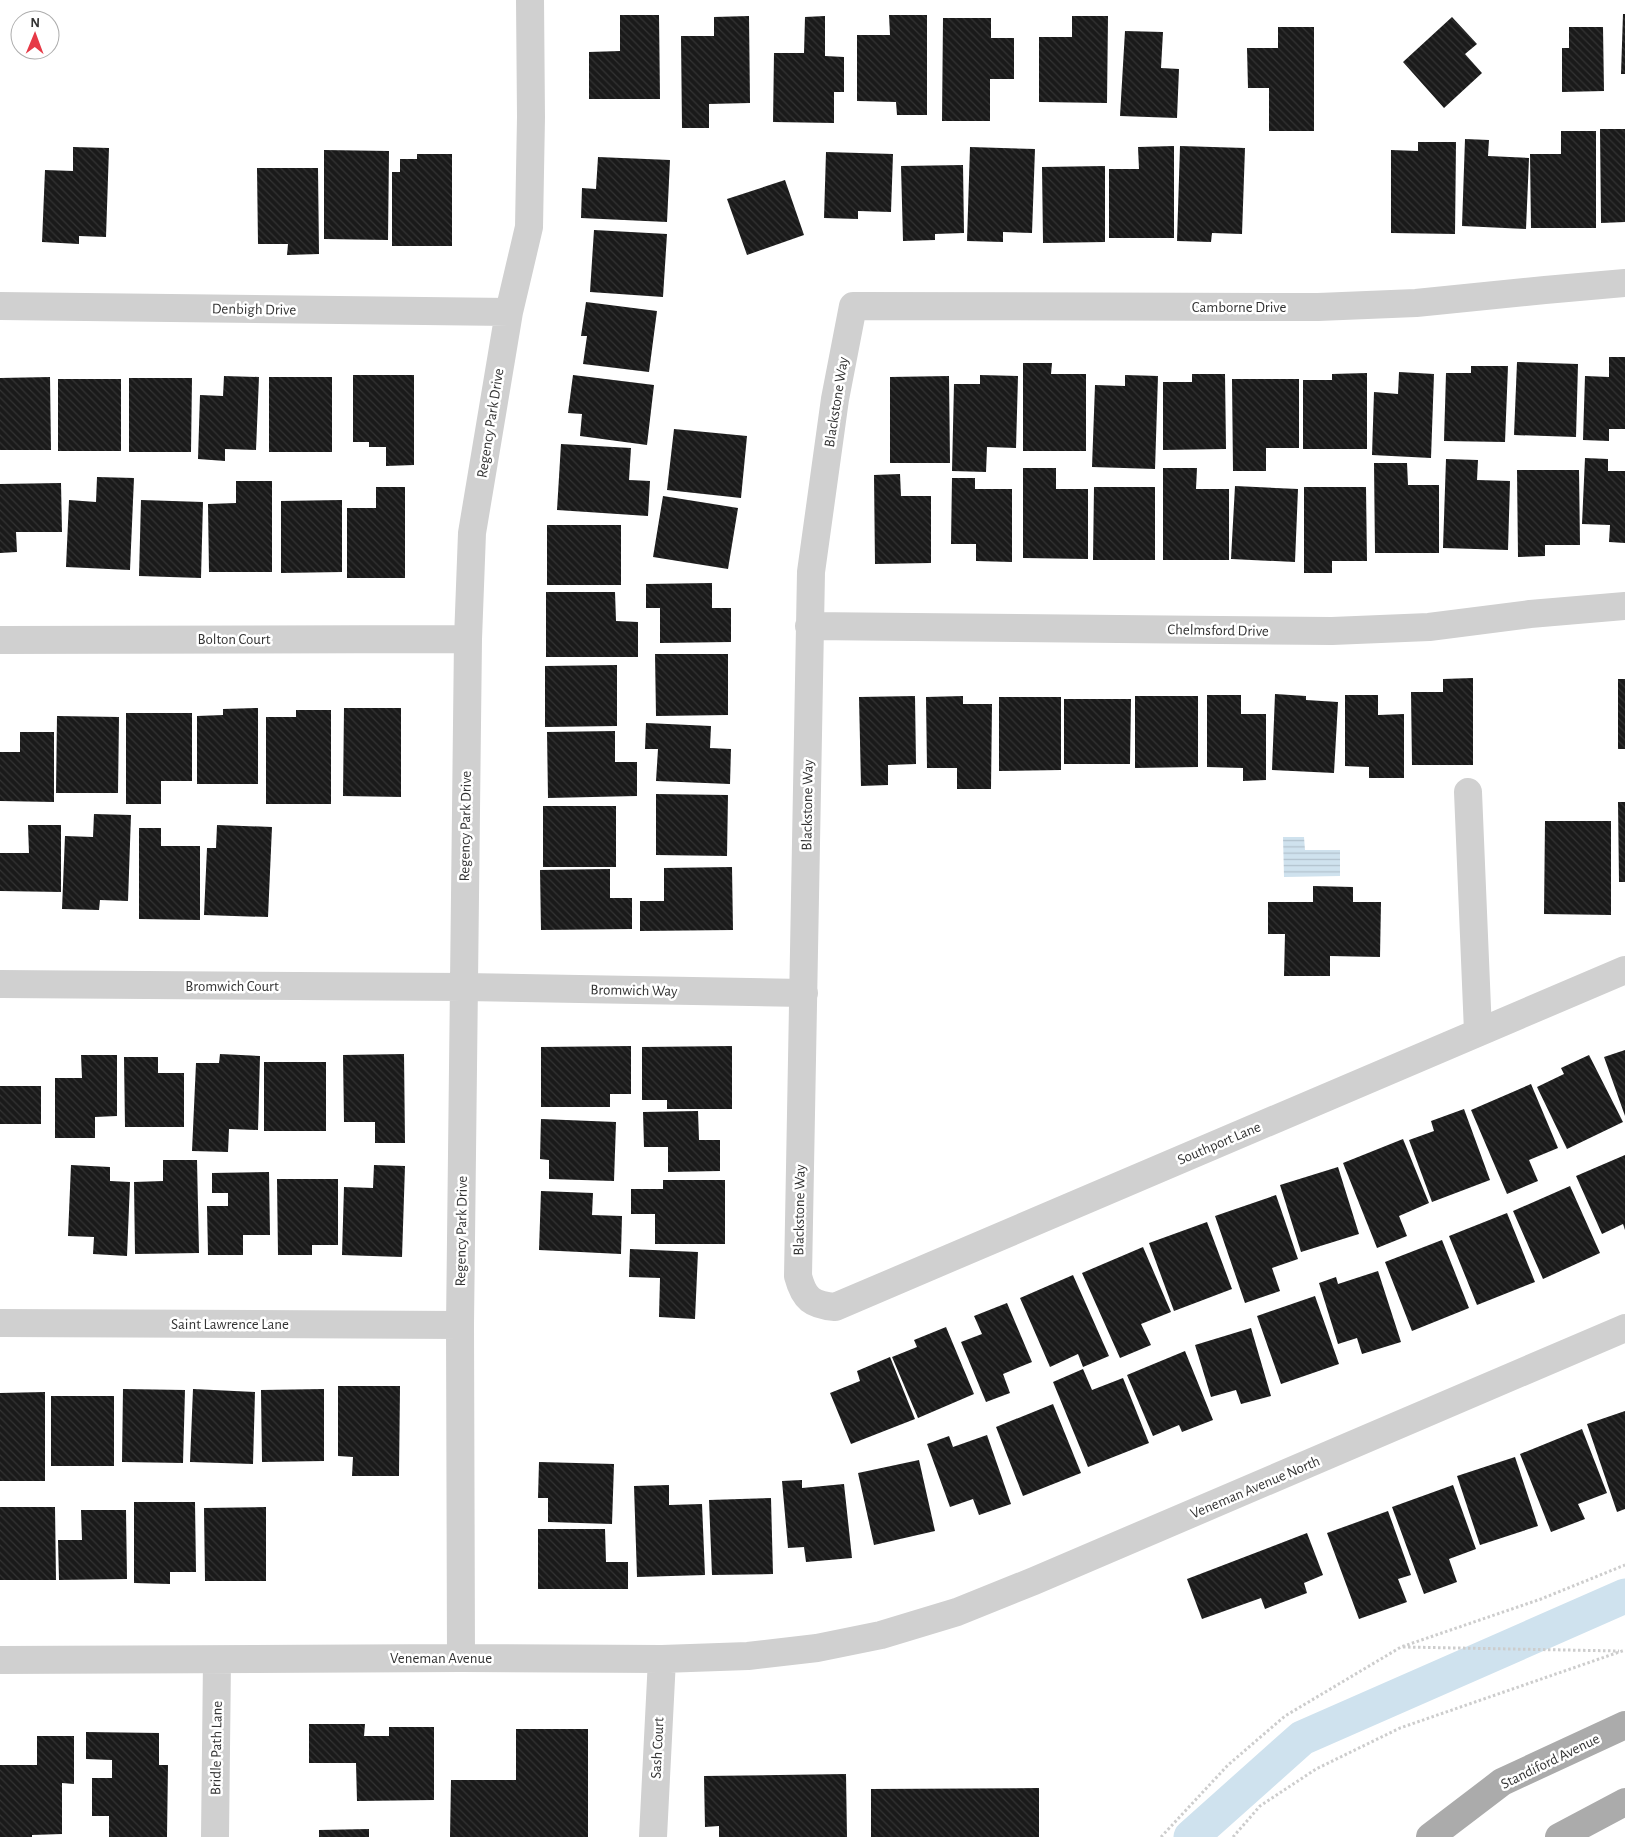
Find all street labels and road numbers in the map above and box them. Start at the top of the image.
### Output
street label: Camborne Drive [1192,300,1286,315]
street label: Denbigh Drive [212,301,296,318]
street label: Blackstone Way [822,355,851,448]
street label: Regency Park Drive [474,367,507,479]
street label: Chelmsford Drive [1167,622,1269,639]
street label: Bolton Court [198,632,271,647]
street label: Blackstone Way [799,759,816,851]
street label: Regency Park Drive [457,770,474,881]
street label: Bromwich Court [185,979,279,994]
street label: Bromwich Way [590,982,678,999]
street label: Southport Lane [1175,1119,1263,1168]
street label: Blackstone Way [791,1164,808,1256]
street label: Regency Park Drive [453,1175,470,1286]
street label: Saint Lawrence Lane [171,1317,289,1332]
street label: Veneman Avenue North [1188,1453,1322,1522]
street label: Veneman Avenue [390,1651,492,1666]
street label: Bridle Path Lane [208,1701,225,1795]
street label: Sash Court [648,1717,667,1779]
street label: Standiford Avenue [1498,1731,1602,1792]

